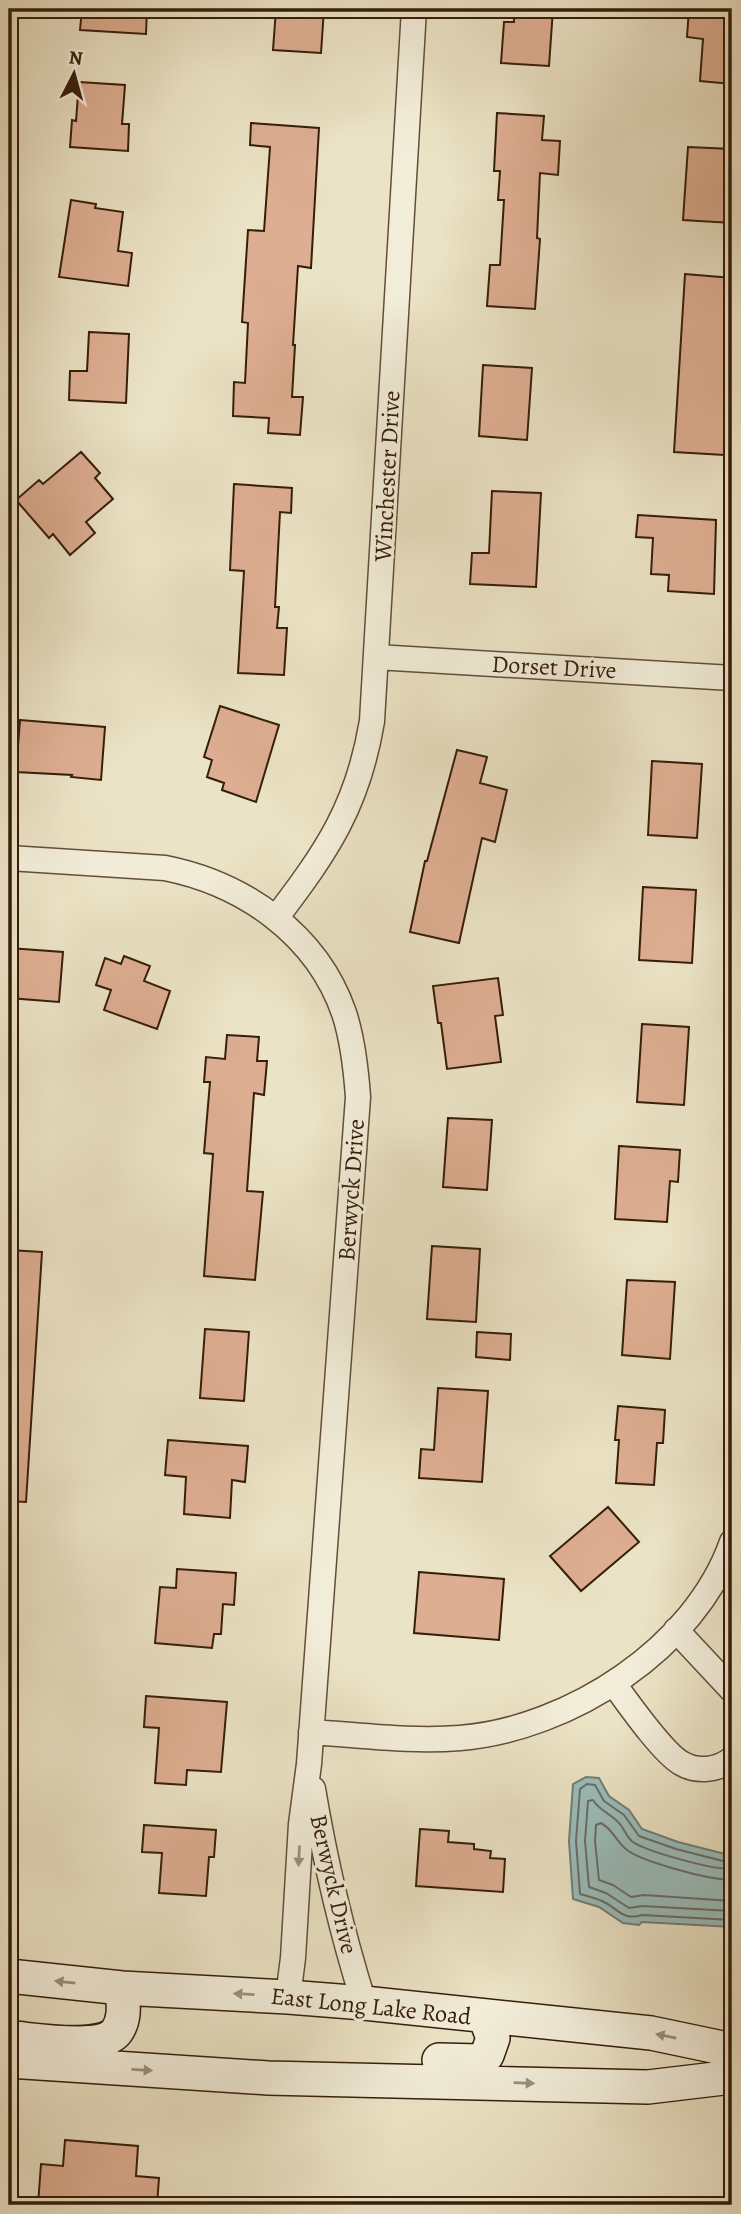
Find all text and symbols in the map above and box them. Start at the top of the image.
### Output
north arrow [38,38,108,108]
text: N [67,44,84,72]
street label: Winchester Drive [366,390,407,563]
street label: Dorset Drive [491,648,617,686]
street label: Berwyck Drive [330,1118,372,1262]
street label: Berwyck Drive [302,1811,366,1957]
one-way arrow [293,1845,304,1867]
one-way arrow [54,1976,76,1987]
street label: East Long Lake Road [269,1980,473,2032]
one-way arrow [233,1989,255,2000]
one-way arrow [654,2031,676,2042]
one-way arrow [131,2064,153,2075]
one-way arrow [513,2077,535,2089]

